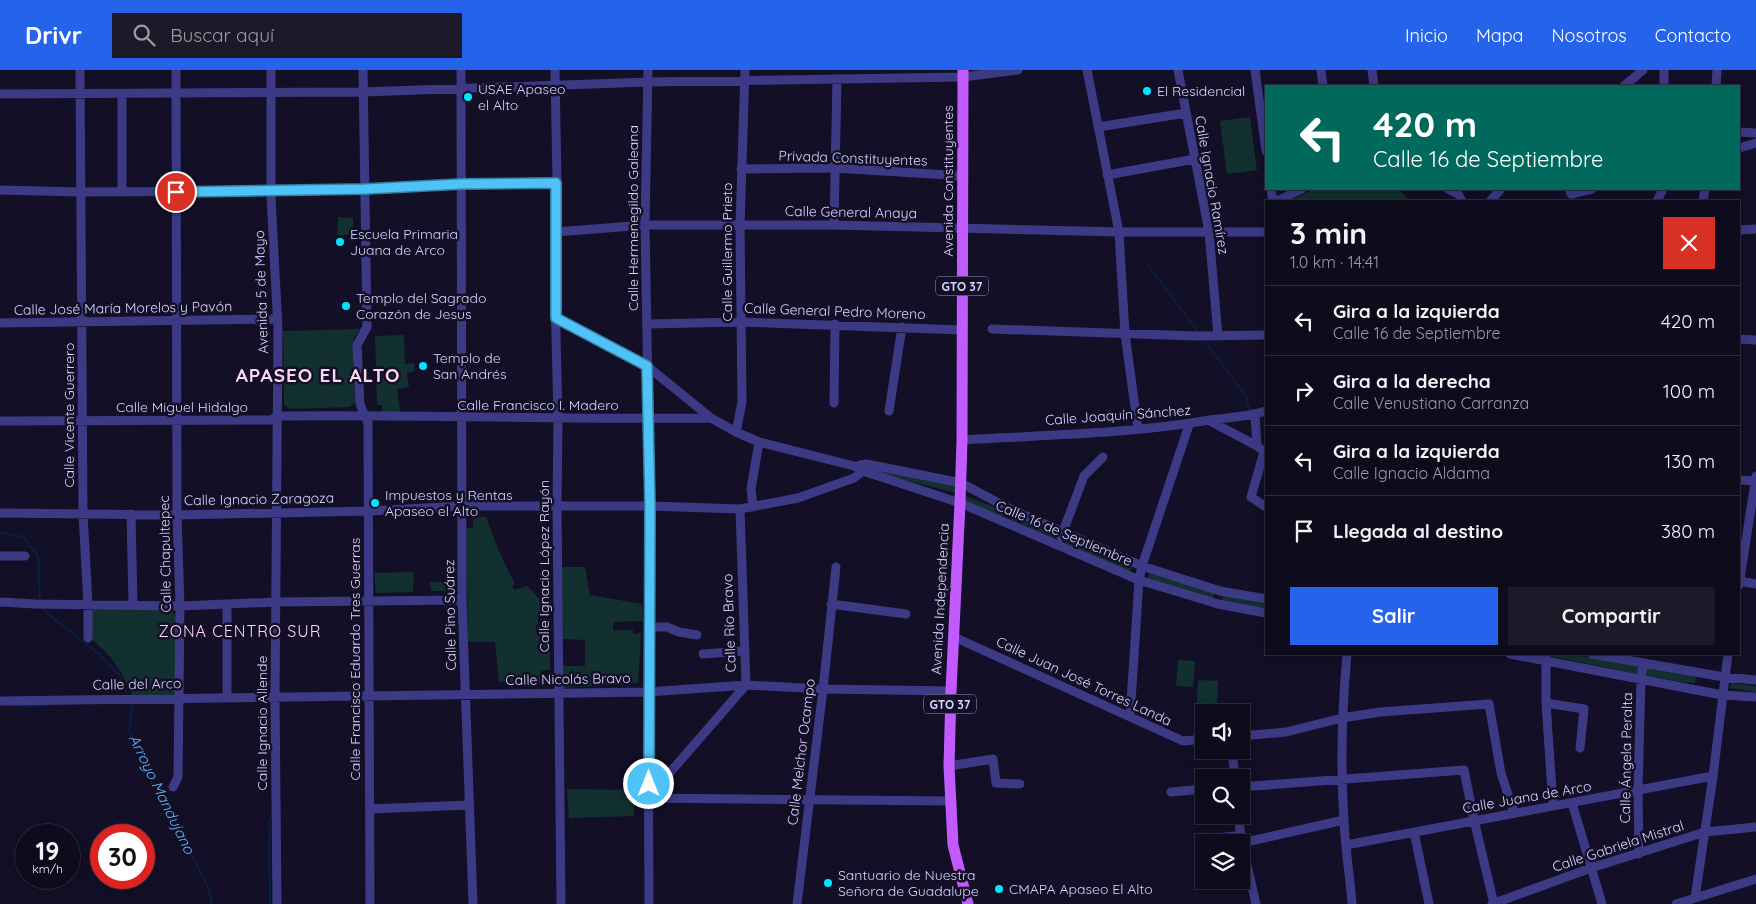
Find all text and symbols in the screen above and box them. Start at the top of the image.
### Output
search box [112,13,462,58]
text: Drivr [25,20,82,50]
icon: search [130,21,158,49]
text: Buscar aquí [170,23,274,47]
text: Inicio [1405,24,1448,47]
text: Mapa [1476,24,1524,47]
text: Nosotros [1552,24,1627,47]
text: Contacto [1655,24,1731,47]
place label: USAE Apaseo el Alto [478,80,566,114]
place label: El Residencial [1157,82,1245,100]
marker: El Residencial [1141,85,1153,97]
marker: USAE Apaseo el Alto [462,91,474,103]
text: 420 m [1373,102,1477,146]
street label: Avenida Constituyentes [939,105,957,257]
icon: left [1290,105,1355,170]
street label: Calle Ignacio Ramírez [1191,114,1233,256]
street label: Calle Hermenegildo Galeana [624,125,642,311]
text: Calle 16 de Septiembre [1373,145,1603,173]
street label: Privada Constituyentes [778,146,928,170]
pin [155,171,197,213]
icon: arrive [162,178,190,206]
street label: Calle Guillermo Prieto [718,183,736,321]
street label: Calle General Anaya [785,202,917,222]
text: 3 min [1290,214,1367,252]
button: close [1663,217,1715,269]
place label: Escuela Primaria Juana de Arco [350,225,458,259]
street label: Avenida 5 de Mayo [250,230,272,354]
marker: Escuela Primaria Juana de Arco [334,236,346,248]
text: 1.0 km · 14:41 [1290,252,1379,272]
road number: GTO 37 [936,277,988,296]
place label: Templo del Sagrado Corazón de Jesus [356,289,486,323]
street label: Calle José María Morelos y Pavón [14,297,232,319]
street label: Calle General Pedro Moreno [744,299,926,323]
text: Gira a la izquierda [1333,299,1500,323]
marker: Templo del Sagrado Corazón de Jesus [340,300,352,312]
icon: left [1290,307,1318,335]
text: 420 m [1661,309,1715,333]
text: Calle 16 de Septiembre [1333,323,1501,343]
street label: Calle Vicente Guerrero [60,342,78,488]
place label: Templo de San Andrés [433,349,506,383]
marker: Templo de San Andrés [417,360,429,372]
district label: APASEO EL ALTO [236,363,400,387]
text: Gira a la derecha [1333,369,1491,393]
icon: right [1290,377,1318,405]
text: 100 m [1663,379,1715,403]
text: Calle Venustiano Carranza [1333,393,1529,413]
street label: Calle Francisco I. Madero [457,396,619,414]
street label: Calle Miguel Hidalgo [116,398,248,416]
street label: Calle Joaquín Sánchez [1044,401,1192,429]
text: Gira a la izquierda [1333,439,1500,463]
icon: left [1290,447,1318,475]
text: 130 m [1664,449,1715,473]
text: Calle Ignacio Aldama [1333,463,1490,483]
street label: Calle Ignacio López Rayón [535,480,553,652]
place label: Impuestos y Rentas Apaseo el Alto [385,486,513,520]
street label: Calle Ignacio Zaragoza [184,489,334,509]
street label: Calle Chapultepec [155,495,175,613]
street label: Calle 16 de Septiembre [993,496,1135,570]
marker: Impuestos y Rentas Apaseo el Alto [369,497,381,509]
icon: arrive [1290,517,1318,545]
text: Llegada al destino [1333,519,1503,543]
text: 380 m [1661,519,1715,543]
street label: Avenida Independencia [927,523,953,675]
street label: Calle Francisco Eduardo Tres Guerras [346,538,364,780]
street label: Calle Pino Suárez [440,559,460,671]
street label: Calle Río Bravo [718,573,740,673]
button: Salir [1290,587,1498,645]
button: Compartir [1508,587,1715,645]
district label: ZONA CENTRO SUR [158,621,322,641]
street label: Calle Juan José Torres Landa [993,632,1175,730]
street label: Calle Ignacio Allende [253,656,271,790]
street label: Calle Nicolás Bravo [505,669,631,689]
street label: Calle del Arco [92,674,182,694]
street label: Calle Melchor Ocampo [783,678,819,826]
street label: Calle Ángela Peralta [1616,692,1636,824]
road number: GTO 37 [924,694,976,714]
map controls [1195,704,1250,889]
button: sound [1195,704,1250,759]
water label: Arroyo Mandujano [125,731,200,858]
position arrow [622,757,674,809]
button: search [1195,769,1250,824]
street label: Calle Juana de Arco [1461,777,1593,817]
street label: Calle Gabriela Mistral [1550,816,1686,876]
speed limit sign: 30 [90,824,155,889]
button: layers [1195,834,1250,889]
text: 19 [36,835,59,866]
text: km/h [32,861,63,876]
place label: Santuario de Nuestra Señora de Guadalupe [838,866,979,900]
marker: Santuario de Nuestra Señora de Guadalupe [822,877,834,889]
place label: CMAPA Apaseo El Alto [1009,880,1153,898]
marker: CMAPA Apaseo El Alto [993,883,1005,895]

